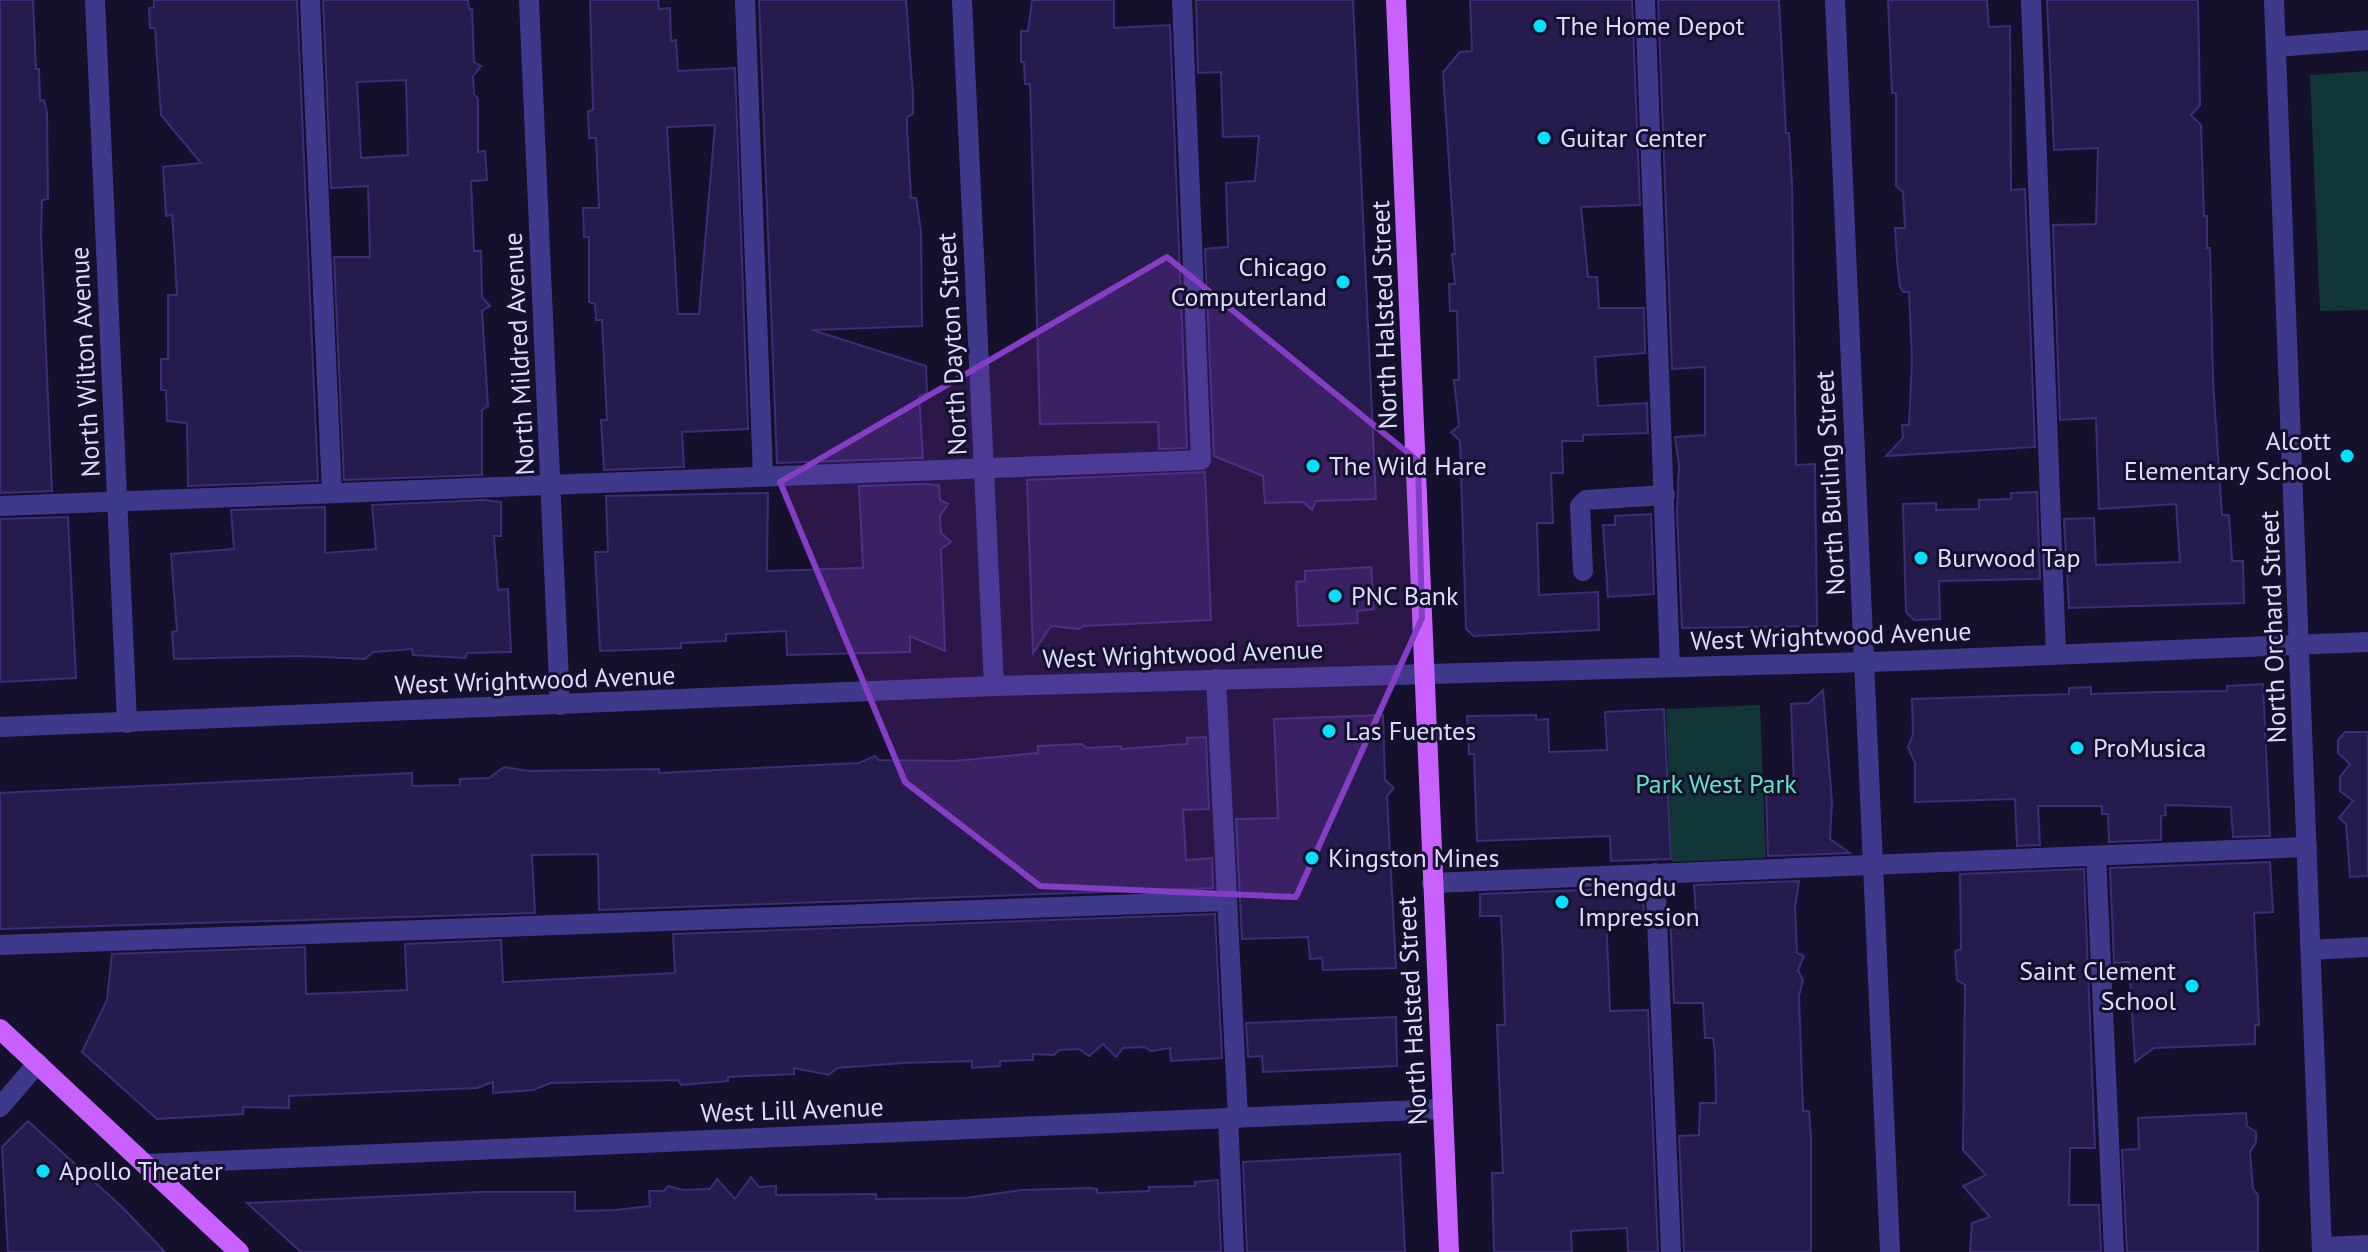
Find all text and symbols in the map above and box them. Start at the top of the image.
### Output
place label: The Home Depot [1556,9,1745,42]
marker: The Home Depot [1531,17,1549,35]
place label: Guitar Center [1560,121,1706,154]
marker: Guitar Center [1535,129,1553,147]
street label: North Halsted Street [1363,200,1404,430]
street label: North Mildred Avenue [496,232,541,476]
street label: North Dayton Street [929,232,974,456]
street label: North Wilton Avenue [62,246,107,478]
place label: Chicago Computerland [1171,250,1327,313]
marker: Chicago Computerland [1334,273,1352,291]
street label: North Burling Street [1807,370,1852,596]
place label: Alcott Elementary School [2124,424,2331,487]
marker: Alcott Elementary School [2338,447,2356,465]
place label: The Wild Hare [1329,449,1487,482]
marker: The Wild Hare [1304,457,1322,475]
street label: North Orchard Street [2252,510,2293,744]
place label: Burwood Tap [1937,541,2081,574]
marker: Burwood Tap [1912,549,1930,567]
place label: PNC Bank [1351,579,1459,612]
marker: PNC Bank [1326,587,1344,605]
street label: West Wrightwood Avenue [1690,614,1972,657]
street label: West Wrightwood Avenue [1042,632,1324,675]
street label: West Wrightwood Avenue [394,658,676,701]
place label: Las Fuentes [1345,714,1476,747]
marker: Las Fuentes [1320,722,1338,740]
place label: ProMusica [2093,731,2207,764]
marker: ProMusica [2068,739,2086,757]
park label: Park West Park [1635,767,1797,800]
place label: Kingston Mines [1328,841,1500,874]
marker: Kingston Mines [1303,849,1321,867]
place label: Chengdu Impression [1578,870,1700,933]
marker: Chengdu Impression [1553,893,1571,911]
street label: North Halsted Street [1389,896,1434,1126]
place label: Saint Clement School [2019,954,2176,1017]
marker: Saint Clement School [2183,977,2201,995]
street label: West Lill Avenue [700,1090,884,1129]
place label: Apollo Theater [59,1154,223,1187]
marker: Apollo Theater [34,1162,52,1180]

